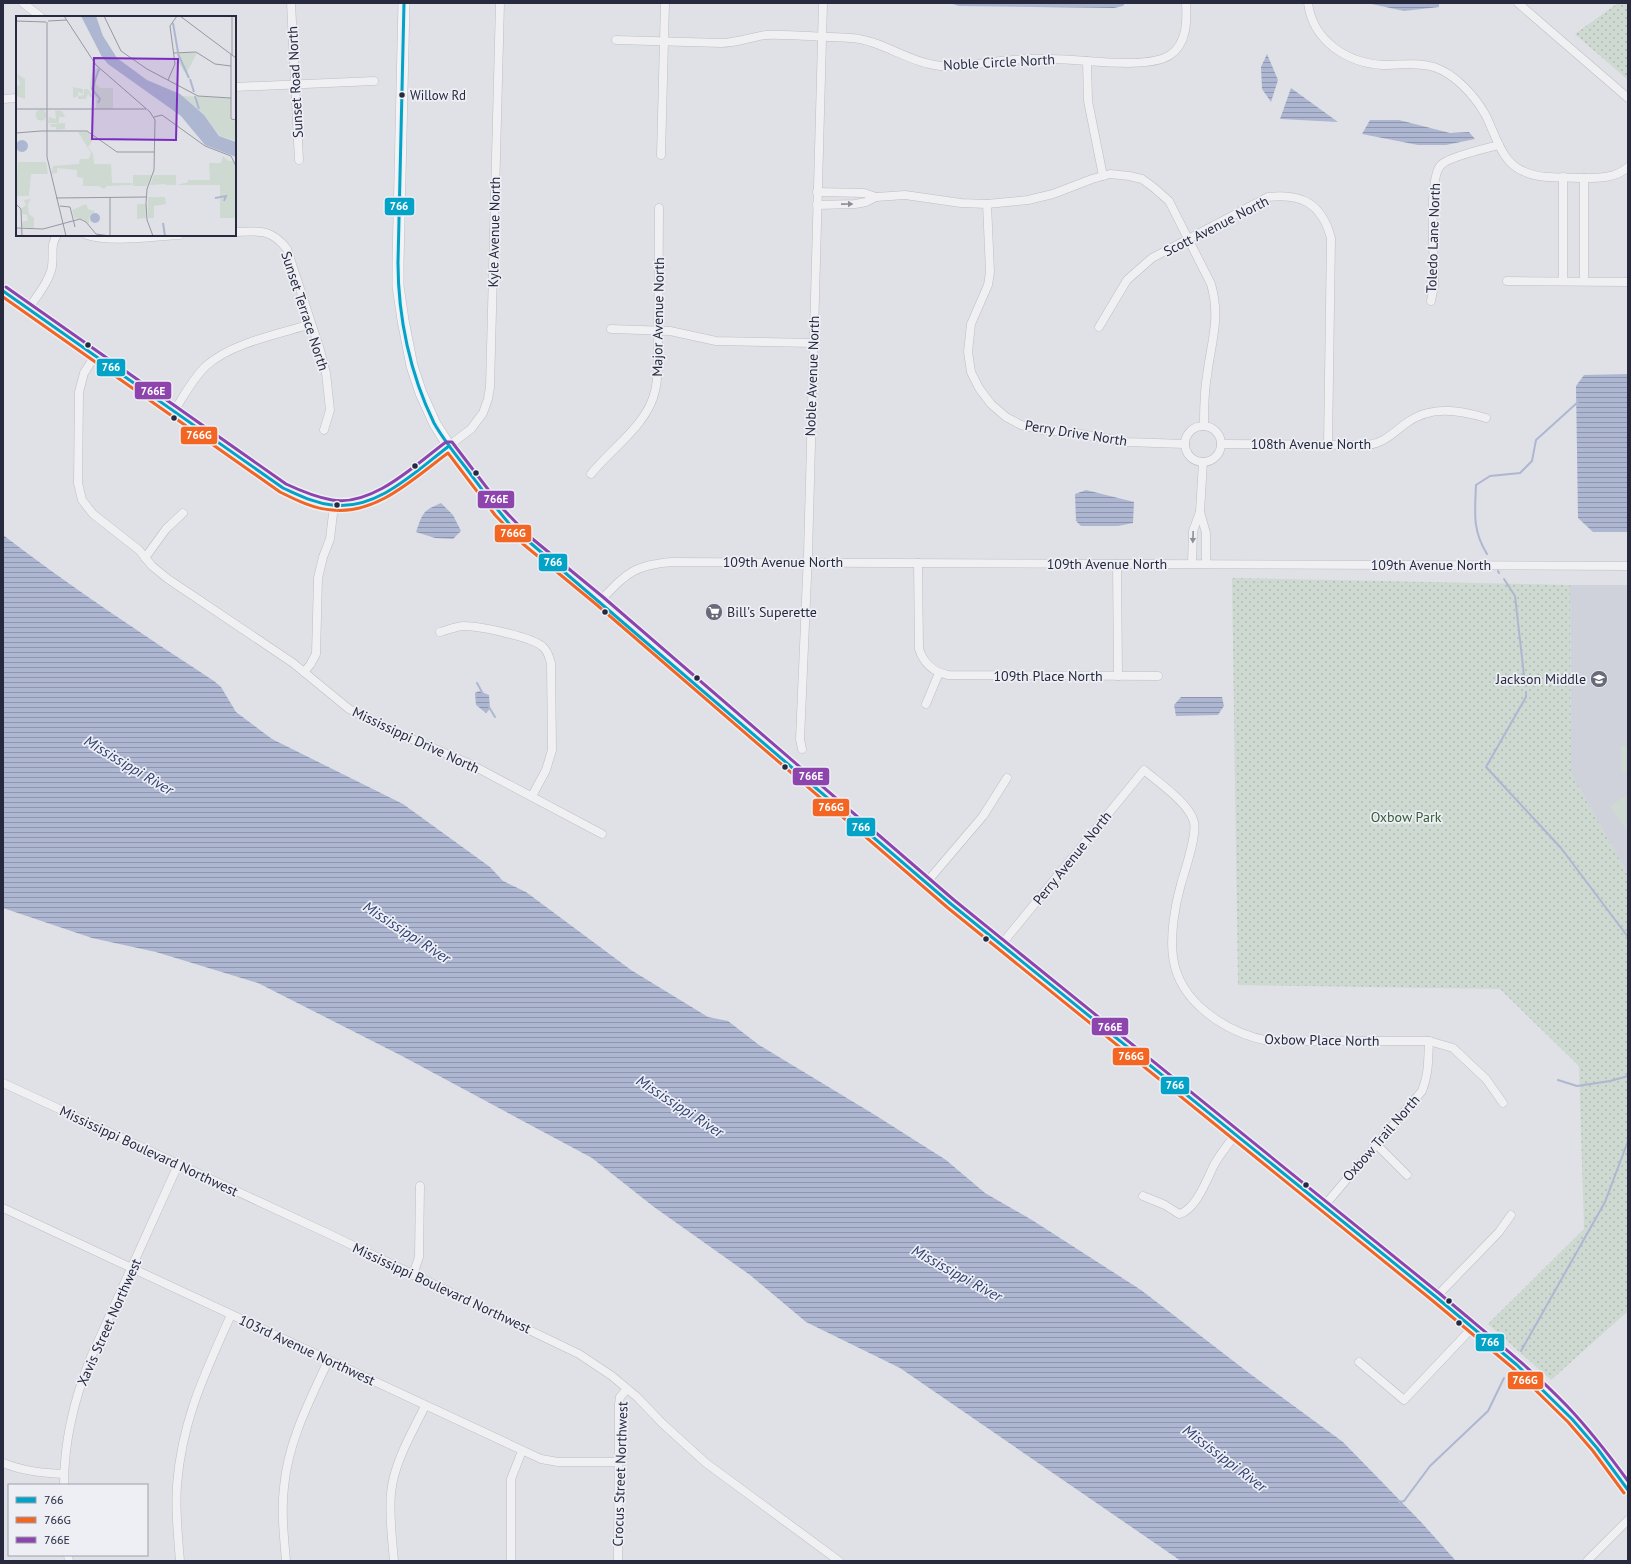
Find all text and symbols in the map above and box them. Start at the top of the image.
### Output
inset map [16,16,236,236]
street label: Sunset Road North [283,26,307,138]
street label: Noble Circle North [943,50,1055,74]
place label: Willow Rd [410,87,466,104]
marker: Willow Rd [397,90,407,100]
street label: Kyle Avenue North [484,176,504,288]
street label: Toledo Lane North [1422,183,1444,293]
street label: Scott Avenue North [1160,192,1272,260]
line badge: 766 [384,197,415,216]
text: 766 [390,199,408,213]
one-way arrow [841,201,854,207]
street label: Sunset Terrace North [277,249,333,373]
street label: Major Avenue North [648,257,668,377]
street label: Noble Avenue North [801,315,823,437]
unlabelled marker [83,340,93,350]
line badge: 766 [96,358,126,377]
text: 766 [102,360,120,374]
line badge: 766E [134,381,172,400]
text: 766E [141,384,165,398]
unlabelled marker [169,413,179,423]
street label: Perry Drive North [1024,416,1128,450]
line badge: 766G [180,426,218,445]
text: 766G [186,428,212,442]
street label: 108th Avenue North [1251,435,1371,453]
unlabelled marker [410,461,420,471]
unlabelled marker [471,468,481,478]
line badge: 766E [477,490,515,509]
text: 766E [484,492,508,506]
unlabelled marker [332,500,342,510]
line badge: 766G [494,524,532,543]
text: 766G [500,526,526,540]
one-way arrow [1190,531,1196,544]
line badge: 766 [538,553,568,572]
street label: 109th Avenue North [723,553,843,571]
text: 766 [544,555,562,569]
street label: 109th Avenue North [1047,555,1167,573]
street label: 109th Avenue North [1371,556,1491,574]
supermarket icon: Bill's Superette [704,602,724,622]
place label: Bill's Superette [727,603,817,621]
unlabelled marker [600,607,610,617]
street label: 109th Place North [993,667,1103,685]
school or university icon: Jackson Middle [1589,669,1609,689]
place label: Jackson Middle [1495,670,1586,688]
unlabelled marker [692,673,702,683]
street label: Mississippi Drive North [350,703,482,777]
water label: Mississippi River [81,731,178,800]
unlabelled marker [780,762,790,772]
line badge: 766E [792,767,830,786]
text: 766E [799,769,823,783]
line badge: 766G [812,798,850,817]
text: 766G [818,800,844,814]
street label: Perry Avenue North [1029,808,1115,908]
park label: Oxbow Park [1371,808,1442,826]
line badge: 766 [846,817,876,837]
text: 766 [852,820,870,834]
water label: Mississippi River [360,897,455,968]
unlabelled marker [981,934,991,944]
line badge: 766E [1091,1017,1129,1036]
text: 766E [1098,1020,1122,1034]
street label: Oxbow Place North [1264,1030,1380,1050]
line badge: 766G [1112,1047,1150,1066]
text: 766G [1118,1049,1144,1063]
water label: Mississippi River [633,1071,728,1142]
line badge: 766 [1160,1076,1190,1095]
text: 766 [1166,1078,1184,1092]
street label: Oxbow Trail North [1339,1091,1423,1185]
street label: Mississippi Boulevard Northwest [57,1102,241,1200]
unlabelled marker [1301,1180,1311,1190]
street label: Mississippi Boulevard Northwest [350,1239,534,1337]
water label: Mississippi River [908,1240,1006,1306]
street label: Xavis Street Northwest [73,1255,145,1388]
unlabelled marker [1444,1296,1454,1306]
street label: 103rd Avenue Northwest [236,1310,378,1390]
unlabelled marker [1454,1318,1464,1328]
line badge: 766 [1475,1333,1505,1352]
text: 766 [1481,1335,1499,1349]
line badge: 766G [1507,1371,1544,1390]
text: 766G [1512,1373,1538,1387]
street label: Crocus Street Northwest [608,1401,632,1547]
water label: Mississippi River [1179,1420,1272,1496]
legend [8,1484,148,1556]
text: 766 [44,1492,64,1507]
text: 766G [44,1512,71,1527]
text: 766E [44,1532,70,1547]

